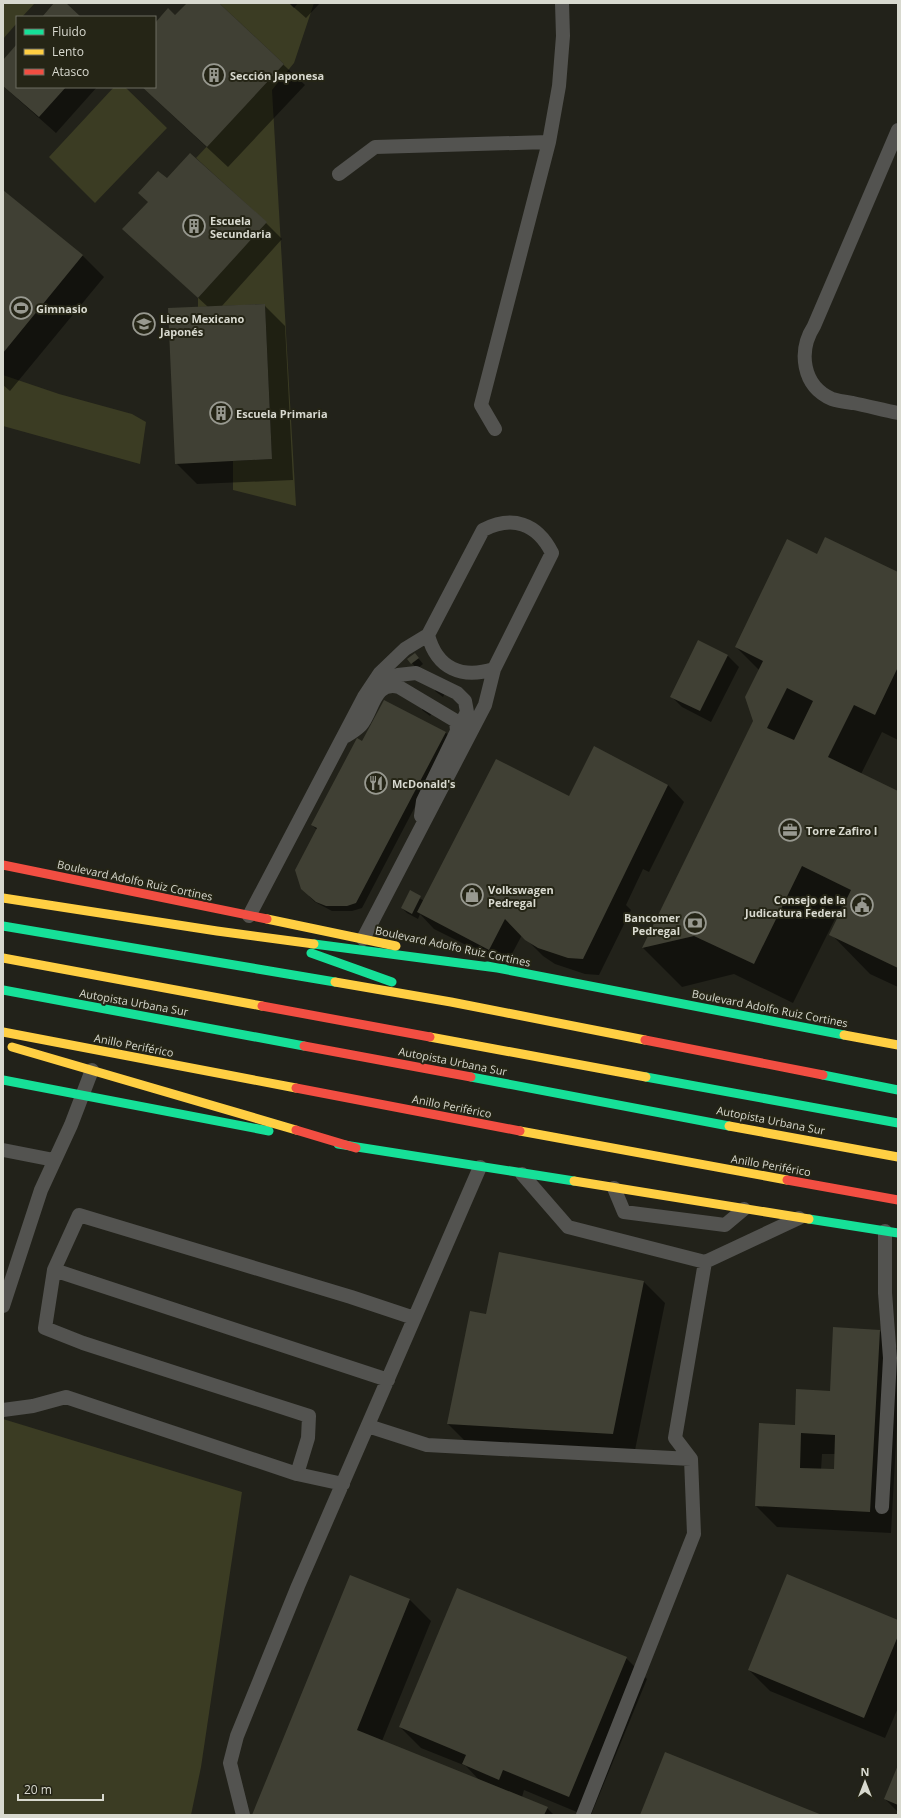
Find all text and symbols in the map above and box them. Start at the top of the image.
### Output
legend [16,16,156,88]
text: Fluido [52,23,86,40]
text: Lento [52,43,84,60]
building icon: Sección Japonesa [201,62,227,88]
text: Atasco [52,63,89,80]
place label: Sección Japonesa [230,68,324,83]
building icon: Escuela Secundaria [181,213,207,239]
place label: Escuela Secundaria [210,213,271,241]
sports icon: Gimnasio [8,295,34,321]
place label: Gimnasio [36,301,88,316]
school or university icon: Liceo Mexicano Japonés [131,311,157,337]
place label: Liceo Mexicano Japonés [159,311,245,339]
building icon: Escuela Primaria [208,400,234,426]
place label: Escuela Primaria [236,406,328,421]
restaurant icon: McDonald's [363,770,389,796]
place label: McDonald's [392,776,456,791]
office icon: Torre Zafiro I [777,817,803,843]
place label: Torre Zafiro I [806,823,877,838]
street label: Boulevard Adolfo Ruiz Cortines [56,856,214,904]
shop icon: Volkswagen Pedregal [459,882,485,908]
place label: Volkswagen Pedregal [488,882,554,910]
place label: Consejo de la Judicatura Federal [744,892,846,920]
public building icon: Consejo de la Judicatura Federal [849,892,875,918]
place label: Bancomer Pedregal [624,910,680,938]
bank icon: Bancomer Pedregal [682,910,708,936]
street label: Boulevard Adolfo Ruiz Cortines [374,922,532,970]
street label: Autopista Urbana Sur [78,985,190,1019]
street label: Boulevard Adolfo Ruiz Cortines [691,986,849,1030]
street label: Anillo Periférico [93,1030,175,1060]
street label: Autopista Urbana Sur [397,1043,509,1079]
street label: Anillo Periférico [411,1091,493,1121]
street label: Autopista Urbana Sur [715,1102,827,1138]
street label: Anillo Periférico [730,1151,812,1179]
north arrow [845,1762,885,1802]
text: N [861,1764,869,1779]
scale bar [18,1776,103,1802]
text: 20 m [24,1781,52,1798]

